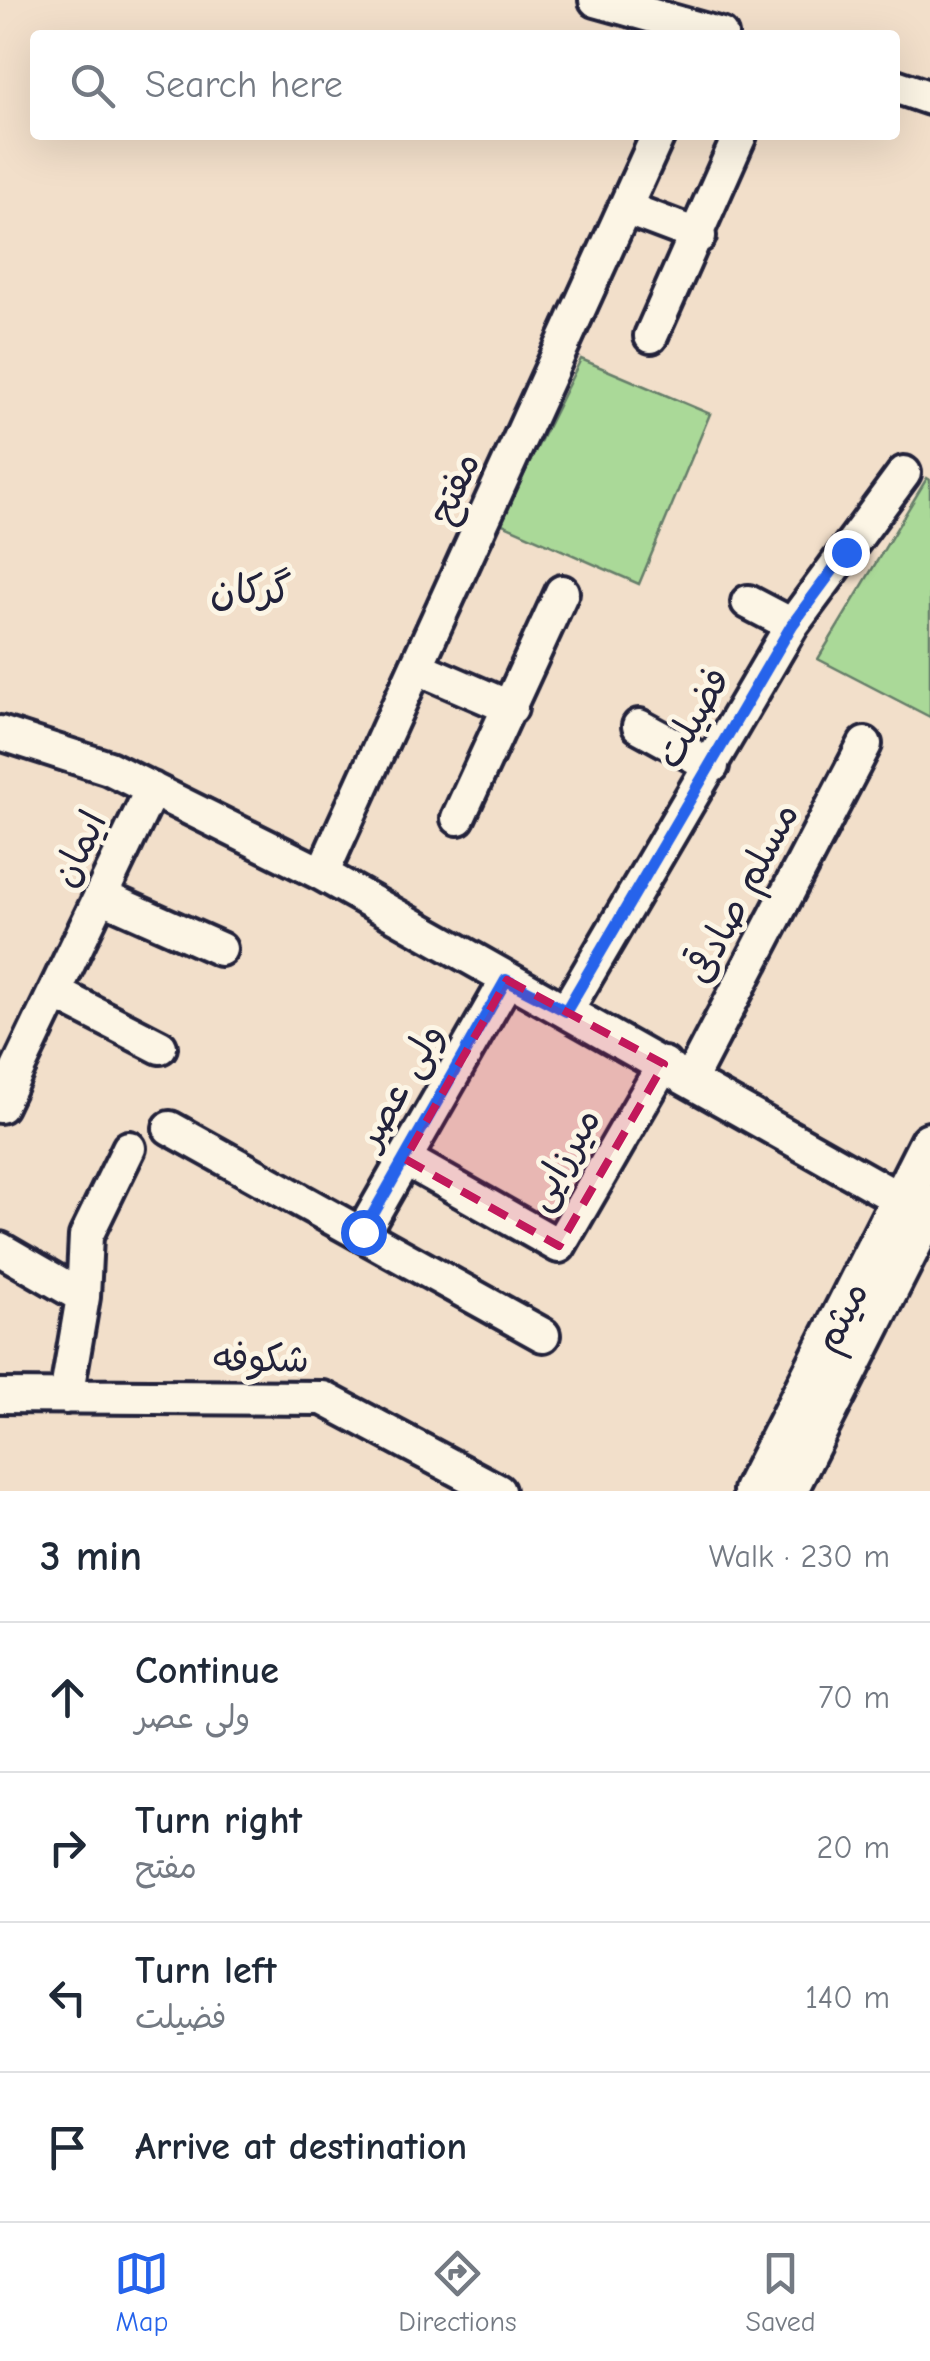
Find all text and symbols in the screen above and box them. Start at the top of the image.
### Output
search box [30,30,900,140]
icon: search [65,58,120,113]
text: Search here [145,63,343,107]
street label: مفتح [419,445,492,532]
route end [824,530,870,576]
district label: گرکان [210,567,292,613]
street label: فضیلت [647,660,739,776]
street label: مسلم صادقی [674,794,813,994]
street label: ایمان [42,804,116,894]
street label: ولی عصر [345,1016,455,1160]
street label: میرزایی [516,1100,611,1219]
route start [341,1210,387,1256]
street label: میثم [805,1274,883,1363]
street label: شکوفه [212,1336,310,1382]
text: 3 min [40,1532,142,1581]
text: Walk · 230 m [709,1538,890,1575]
text: Continue [135,1649,279,1693]
icon: ahead [40,1670,95,1725]
text: 70 m [818,1679,890,1716]
text: ولی عصر [135,1699,250,1736]
text: Turn right [135,1799,302,1843]
icon: right [40,1820,95,1875]
text: 20 m [817,1829,890,1866]
text: مفتح [135,1849,197,1886]
text: Turn left [135,1949,276,1993]
icon: left [40,1970,95,2025]
text: 140 m [805,1979,890,2016]
text: فضیلت [135,1999,227,2036]
icon: arrive [40,2120,95,2175]
text: Arrive at destination [135,2125,467,2169]
tab: Map [114,2246,169,2338]
tab: Directions [398,2246,517,2338]
tab: Saved [746,2246,816,2338]

